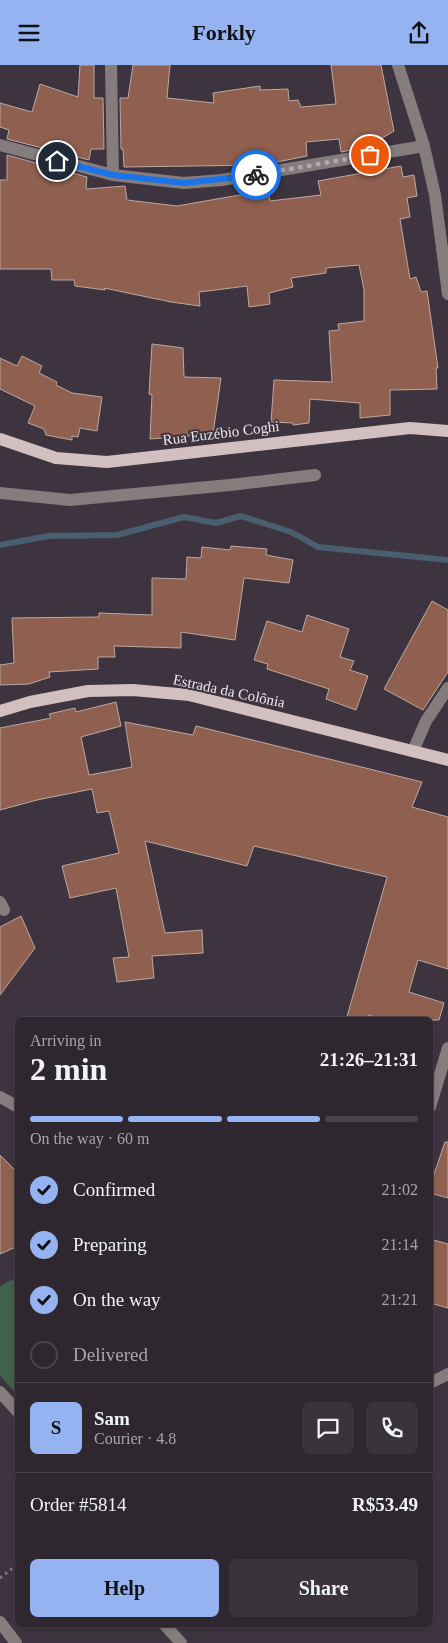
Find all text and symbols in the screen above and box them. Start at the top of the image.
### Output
icon: menu [15,19,43,47]
icon: share [405,19,433,47]
text: Forkly [192,20,256,45]
pin [349,134,391,176]
pin [36,140,78,182]
icon: bag [356,141,384,169]
icon: home [43,147,71,175]
courier [231,150,281,200]
icon: bike [242,161,270,189]
street label: Rua Euzébio Coghi [162,418,280,448]
street label: Estrada da Colônia [172,671,287,711]
text: Arriving in [30,1032,102,1049]
text: 21:26–21:31 [320,1049,418,1070]
text: 2 min [30,1051,107,1087]
text: On the way · 60 m [30,1130,150,1147]
icon: check [30,1176,58,1204]
text: Confirmed [73,1179,155,1200]
text: 21:02 [382,1181,418,1198]
icon: check [30,1231,58,1259]
text: Preparing [73,1234,147,1255]
text: 21:14 [382,1236,418,1253]
icon: check [30,1286,58,1314]
text: On the way [73,1289,161,1310]
text: 21:21 [382,1291,418,1308]
text: Delivered [73,1344,148,1365]
button: chat [302,1402,354,1454]
button: phone [366,1402,418,1454]
text: Sam [94,1408,130,1429]
text: S [51,1417,61,1438]
text: Courier · 4.8 [94,1430,176,1447]
text: Order #5814 [30,1494,127,1515]
text: R$53.49 [352,1494,418,1515]
button: Help [30,1559,219,1617]
button: Share [229,1559,418,1617]

